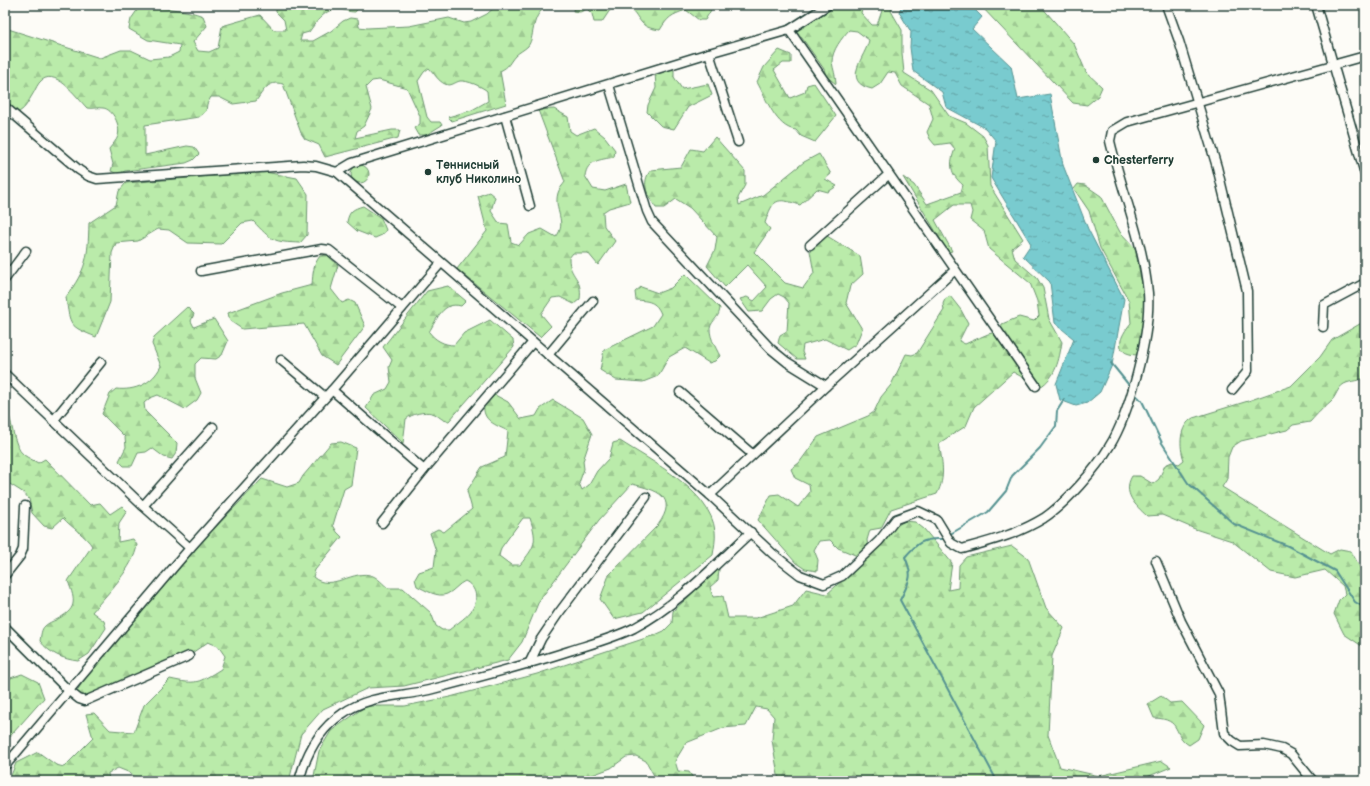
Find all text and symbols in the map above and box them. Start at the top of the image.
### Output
place label: Chesterferry [1104,153,1174,168]
marker: Chesterferry [1091,155,1101,165]
place label: Теннисный клуб Николино [436,158,521,187]
marker: Теннисный клуб Николино [423,167,433,177]

